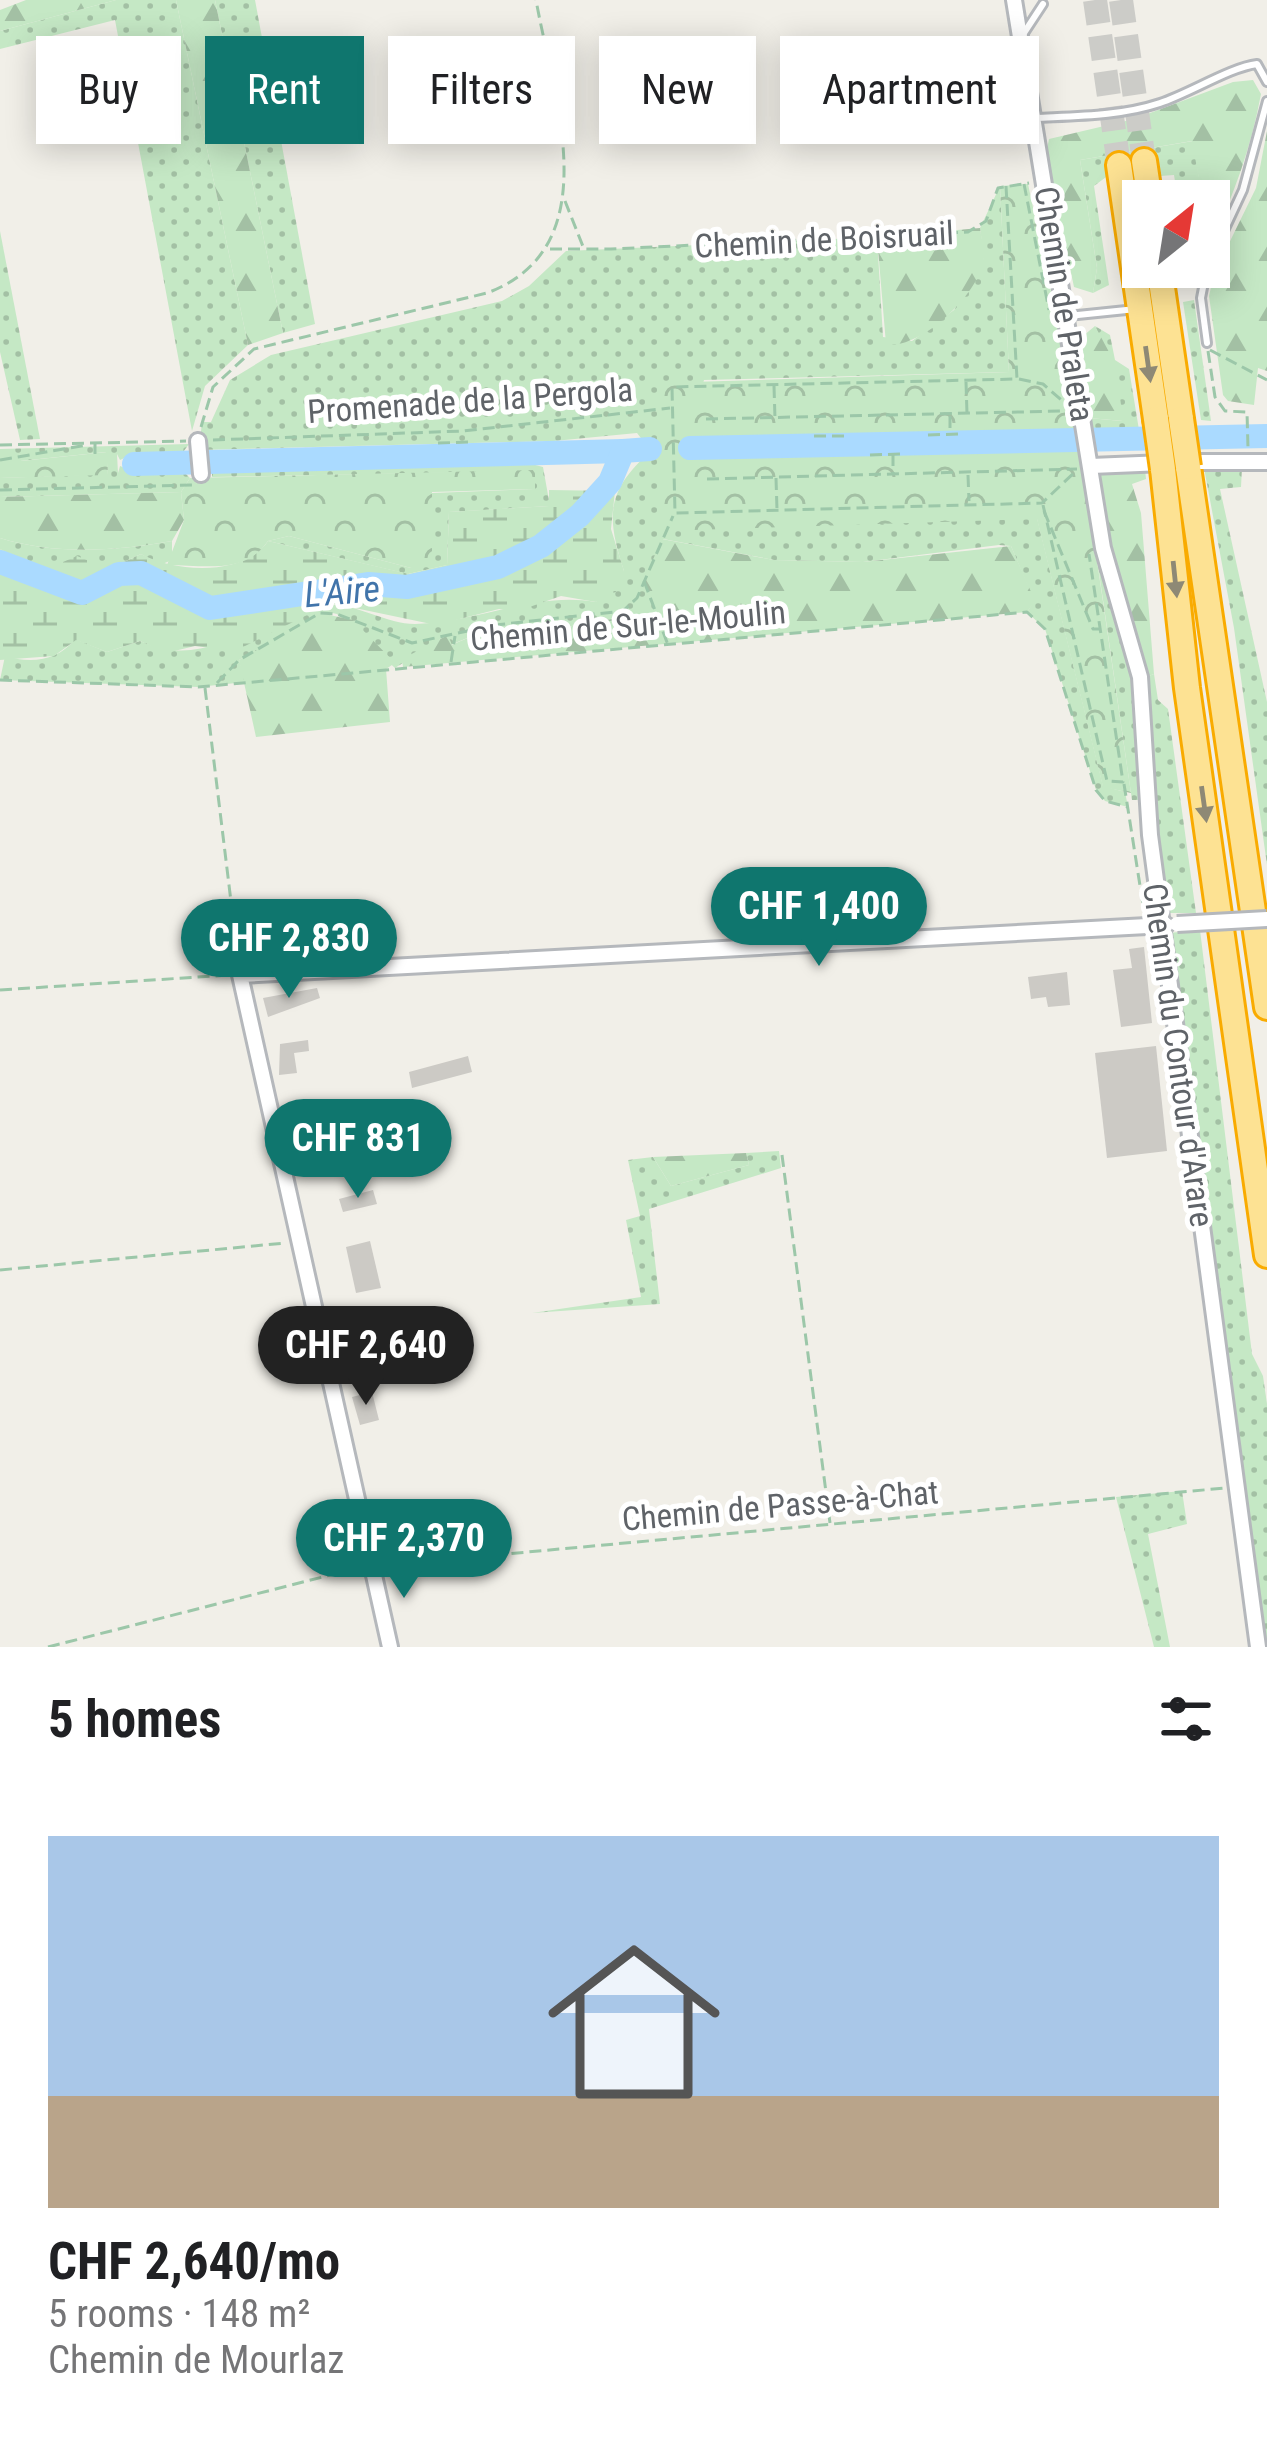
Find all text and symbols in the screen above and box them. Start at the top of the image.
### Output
chip: Buy [36,36,181,144]
chip: Rent [205,36,364,144]
chip: Filters [388,36,575,144]
chip: New [599,36,756,144]
chip: Apartment [780,36,1039,144]
north arrow [1122,180,1230,288]
map controls [1122,180,1230,288]
street label: Chemin de Praleta [1027,184,1102,424]
street label: Chemin de Boisruail [693,213,955,266]
one-way arrow [1139,346,1158,383]
street label: Promenade de la Pergola [306,370,634,431]
one-way arrow [1166,560,1185,598]
water label: L'Aire [303,568,381,616]
street label: Chemin de Sur-le-Moulin [469,592,787,659]
one-way arrow [1195,786,1214,823]
pin: CHF 1,400 [682,867,956,969]
street label: Chemin du Contour d'Arare [1135,881,1222,1229]
text: CHF 1,400 [738,883,900,929]
pin: CHF 2,830 [152,899,426,1001]
text: CHF 2,830 [208,915,370,961]
pin: CHF 831 [247,1099,469,1201]
text: CHF 831 [292,1115,424,1161]
pin: CHF 2,640 [229,1306,503,1408]
text: CHF 2,640 [285,1322,447,1368]
street label: Chemin de Passe-à-Chat [620,1472,940,1539]
pin: CHF 2,370 [267,1499,541,1601]
text: CHF 2,370 [323,1515,485,1561]
icon: filters [1153,1686,1219,1752]
text: 5 homes [48,1690,221,1749]
icon: home [526,1914,742,2130]
text: CHF 2,640/mo [48,2232,340,2291]
text: 5 rooms · 148 m² [48,2291,310,2337]
text: Chemin de Mourlaz [48,2337,344,2383]

